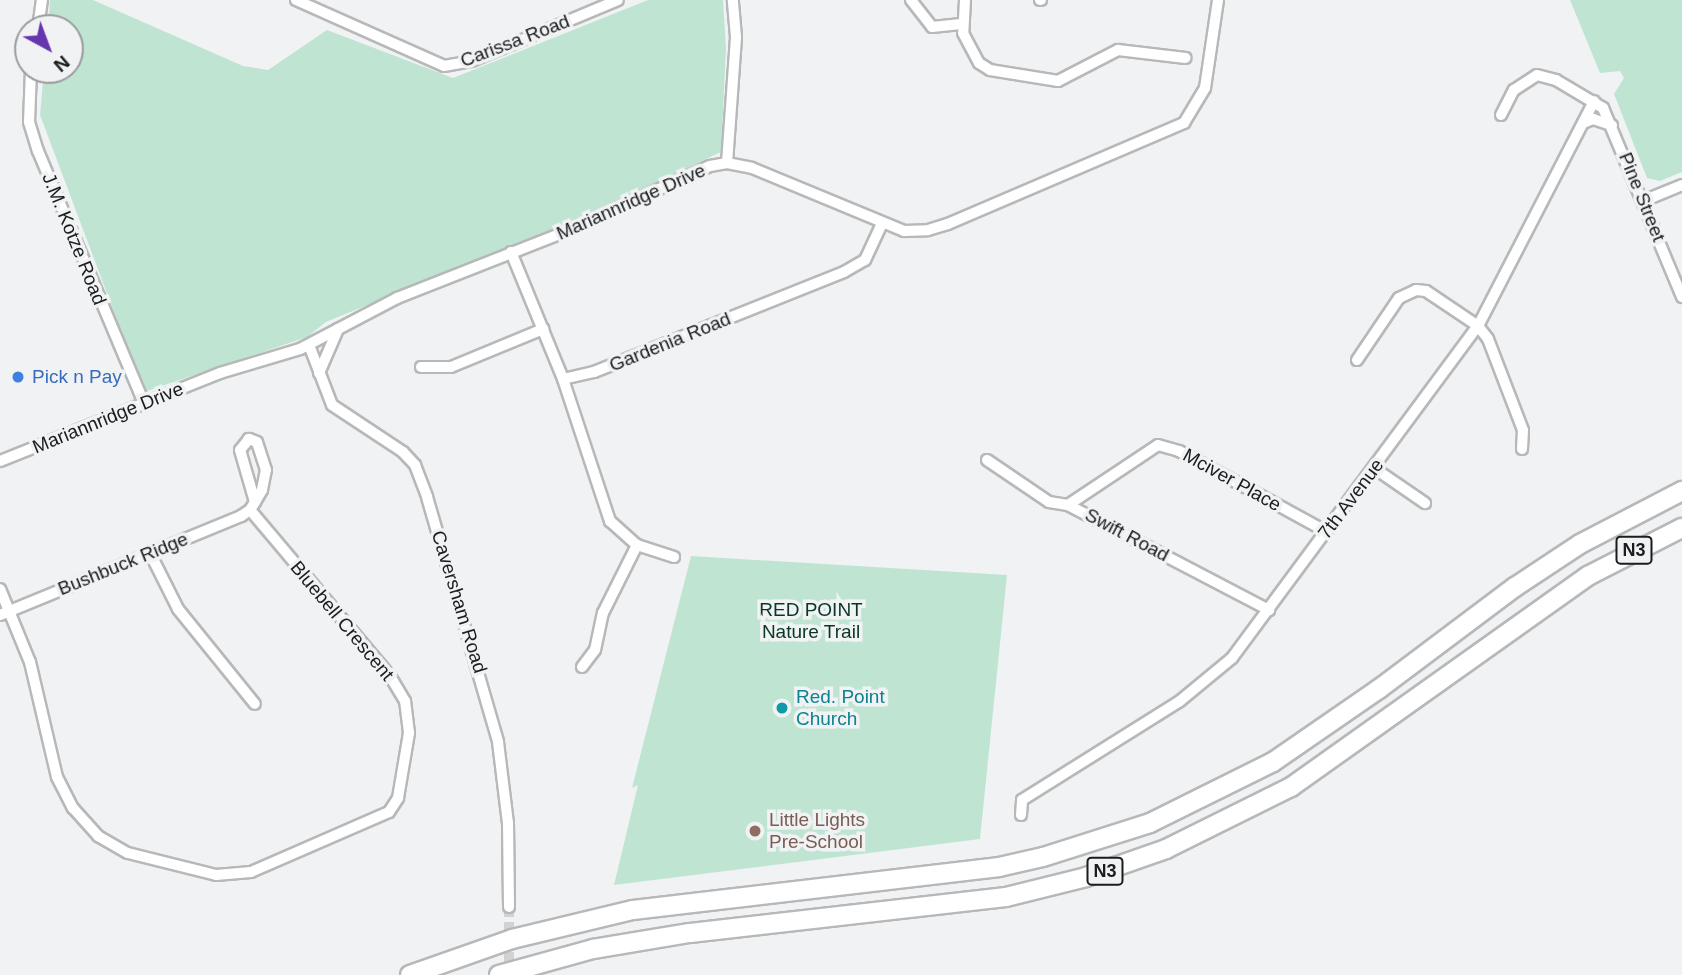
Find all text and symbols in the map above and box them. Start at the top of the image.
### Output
street label: Carissa Road [457,10,573,72]
north arrow [14,14,84,84]
text: N [50,51,74,76]
street label: Pine Street [1614,149,1670,245]
street label: Mariannridge Drive [553,159,709,245]
street label: J.M. Kotze Road [37,170,111,308]
street label: Gardenia Road [606,307,734,377]
place label: Pick n Pay [32,366,122,388]
marker: Pick n Pay [10,369,26,385]
street label: Mariannridge Drive [29,377,187,459]
street label: Mciver Place [1179,444,1285,516]
street label: 7th Avenue [1313,454,1389,544]
street label: Swift Road [1081,503,1173,567]
street label: Bushbuck Ridge [55,528,191,600]
street label: Caversham Road [426,528,492,676]
road number: N3 [1615,536,1653,564]
street label: Bluebell Crescent [285,557,399,685]
park label: RED POINT Nature Trail [759,599,863,643]
place label: Red. Point Church [796,686,885,730]
marker: Red. Point Church [774,700,790,716]
place label: Little Lights Pre-School [769,809,865,853]
marker: Little Lights Pre-School [747,823,763,839]
road number: N3 [1086,856,1124,886]

